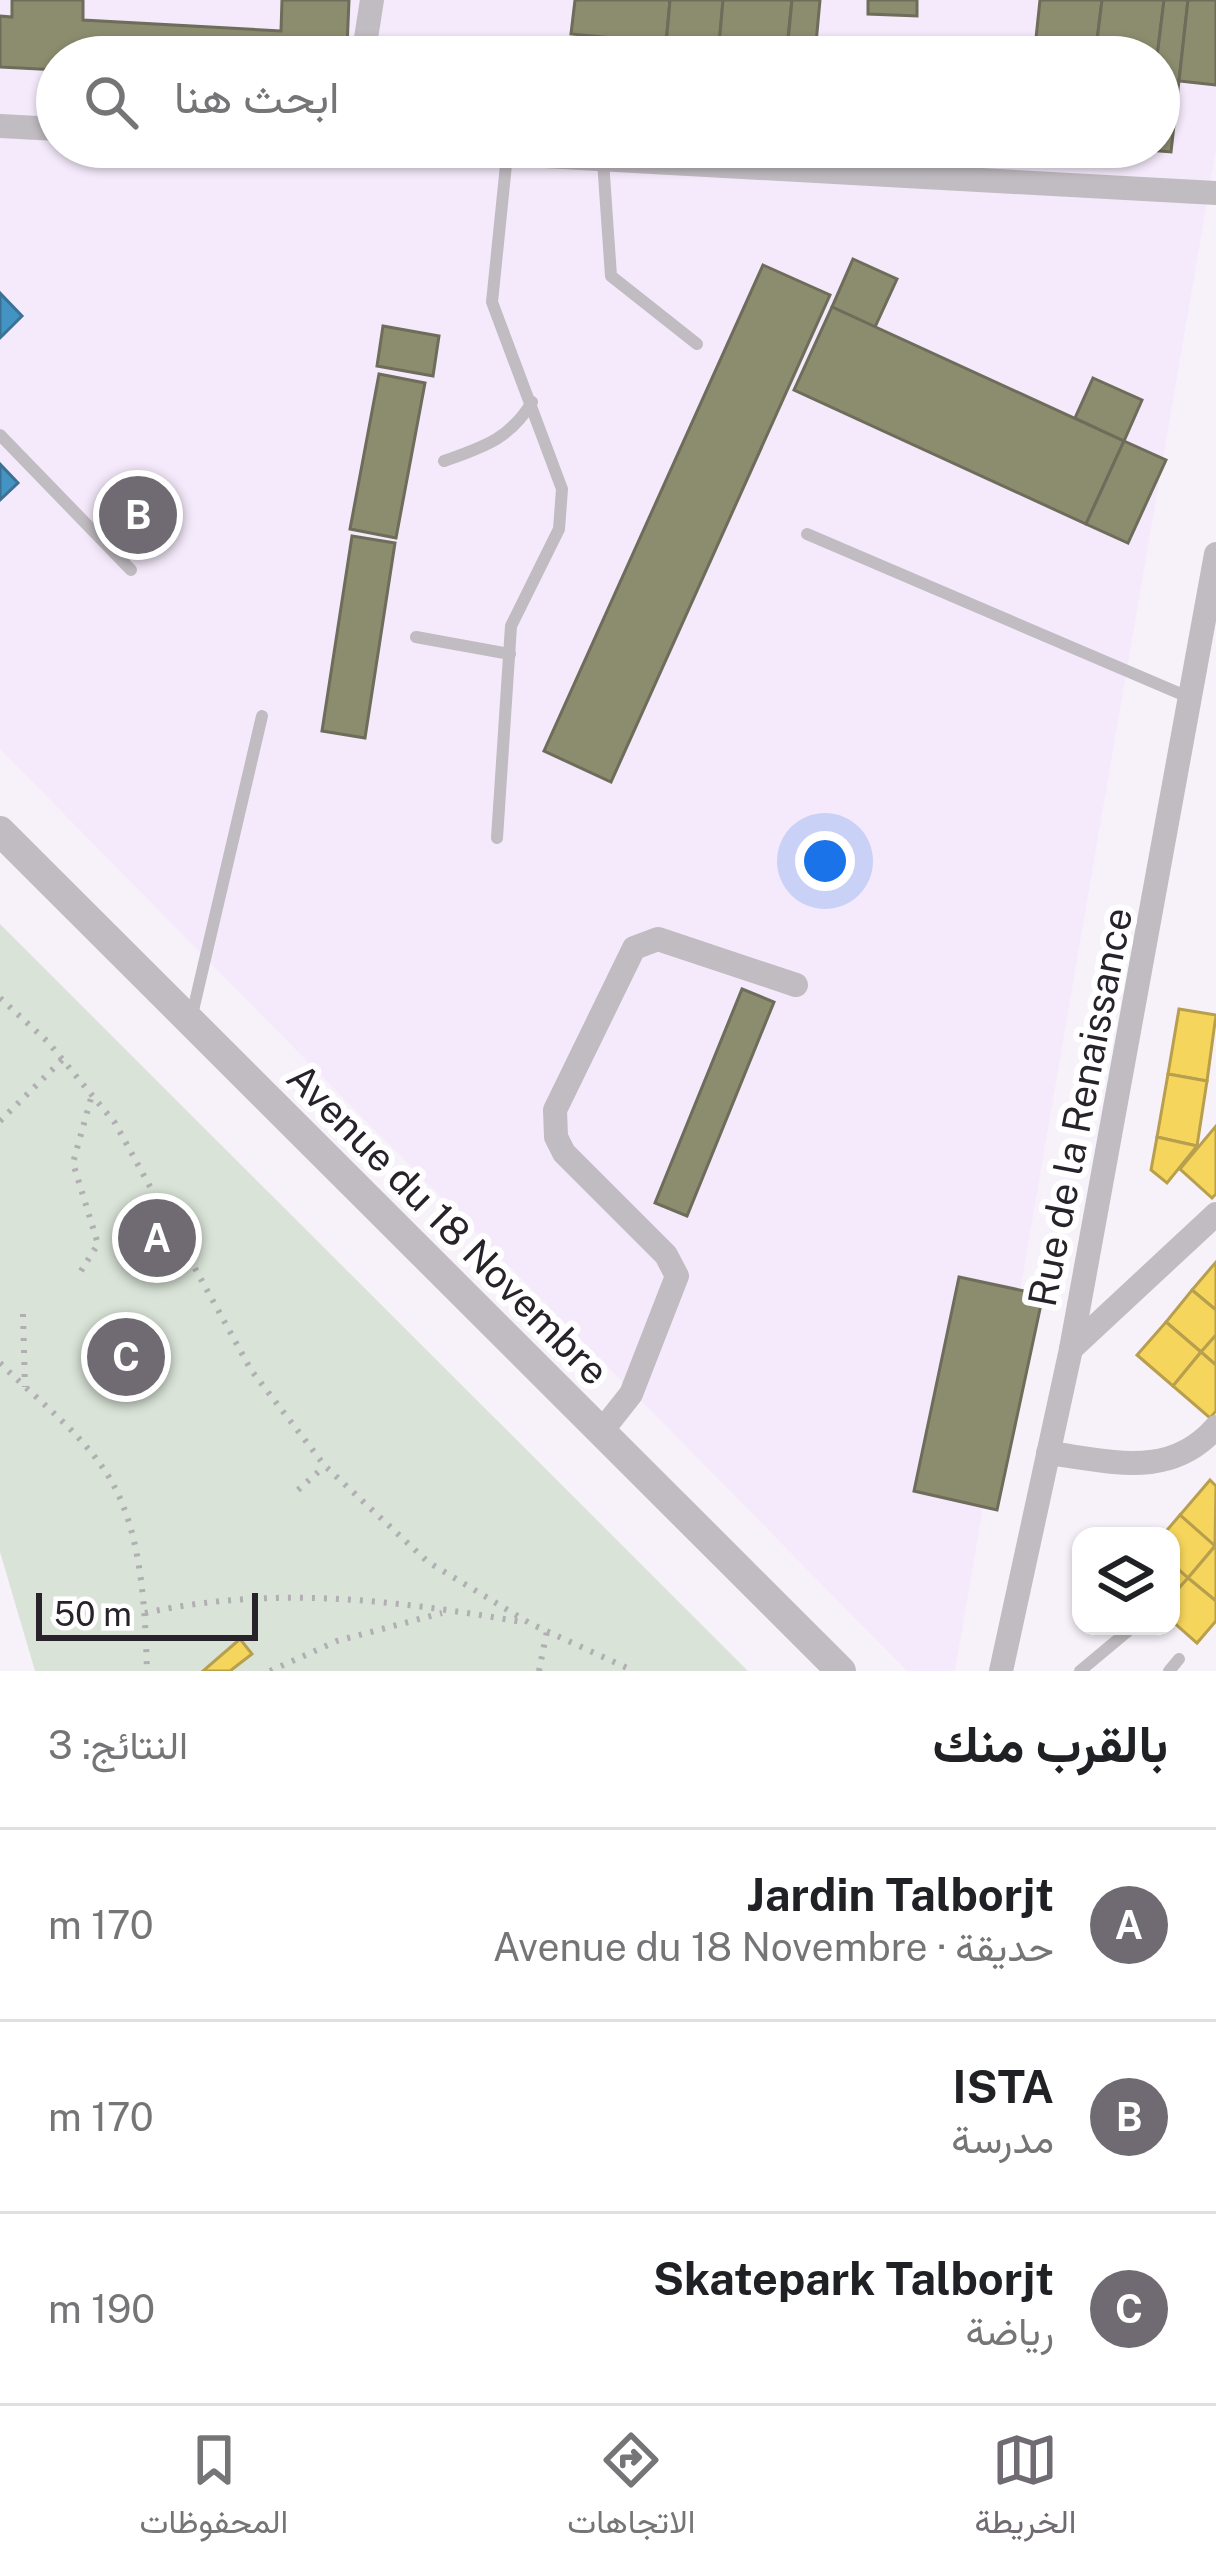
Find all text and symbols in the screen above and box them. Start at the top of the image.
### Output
search box [36,36,1180,168]
icon: search [78,69,144,135]
text: ابحث هنا [174,70,339,123]
pin: B [99,470,177,560]
your location [795,831,855,891]
street label: Rue de la Renaissance [1019,904,1141,1310]
street label: Avenue du 18 Novembre [278,1054,618,1394]
pin: A [118,1193,196,1283]
pin: C [87,1312,165,1402]
map controls [1072,1527,1180,1635]
button: layers [1072,1527,1180,1635]
scale bar [36,1587,258,1640]
text: 50 m [54,1595,132,1633]
text: بالقرب منك [933,1714,1168,1773]
text: النتائج: 3 [48,1722,188,1768]
text: Jardin Talborjt [747,1868,1054,1921]
text: 170 m [48,1902,154,1948]
text: A [1115,1902,1143,1948]
text: حديقة · Avenue du 18 Novembre [493,1924,1054,1970]
text: ISTA [953,2060,1054,2113]
text: 170 m [48,2094,154,2140]
text: B [1116,2094,1142,2140]
text: مدرسة [951,2116,1054,2162]
text: Skatepark Talborjt [653,2252,1054,2305]
text: 190 m [48,2286,155,2332]
text: C [1115,2286,1143,2332]
text: رياضة [965,2308,1054,2354]
tab: المحفوظات [140,2427,288,2551]
tab: الاتجاهات [567,2427,695,2551]
tab: الخريطة [974,2427,1076,2551]

